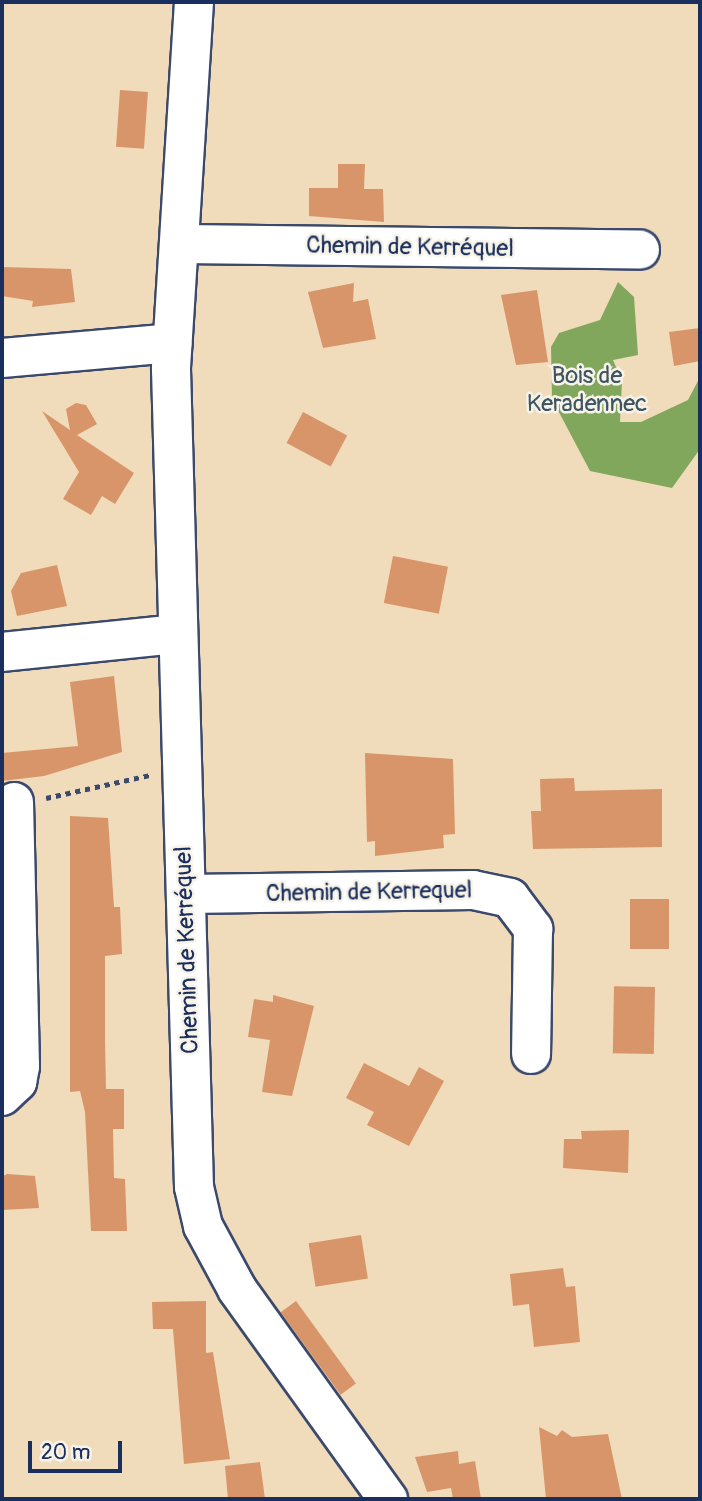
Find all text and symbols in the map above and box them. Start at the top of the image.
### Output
street label: Chemin de Kerréquel [306,231,514,263]
park label: Bois de Keradennec [527,362,647,418]
street label: Chemin de Kerréquel [169,846,205,1054]
street label: Chemin de Kerrequel [266,876,472,908]
scale bar [32,1428,126,1472]
text: 20 m [41,1439,90,1466]

